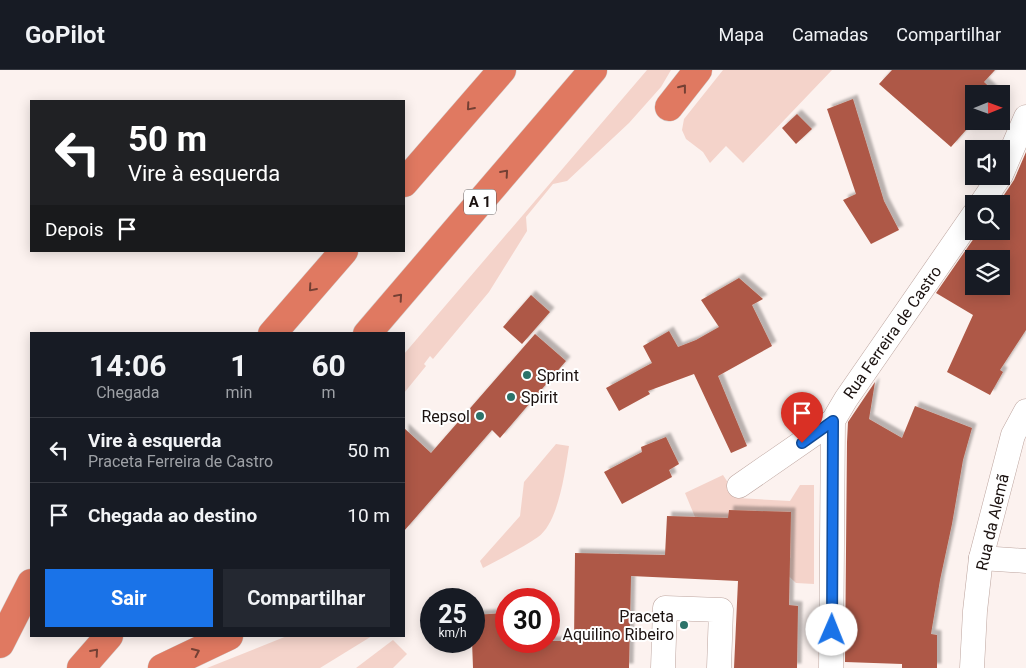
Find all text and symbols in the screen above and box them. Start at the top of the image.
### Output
text: GoPilot [25,21,105,49]
text: Mapa [719,24,764,45]
text: Camadas [792,24,868,45]
text: Compartilhar [896,24,1001,45]
one-way arrow [678,85,687,94]
north arrow [965,85,1010,130]
map controls [965,85,1010,295]
one-way arrow [466,101,475,110]
text: 50 m [128,119,207,160]
icon: left [45,120,110,185]
button: sound [965,140,1010,185]
text: Vire à esquerda [128,161,280,186]
one-way arrow [499,170,508,179]
road number: A 1 [464,190,496,214]
button: search [965,195,1010,240]
icon: arrive [113,215,141,243]
text: Depois [45,218,103,241]
button: layers [965,250,1010,295]
street label: Rua Ferreira de Castro [839,262,945,402]
one-way arrow [309,282,318,291]
one-way arrow [393,293,402,302]
text: 14:06 [89,348,166,383]
text: 1 [230,348,248,383]
text: 60 [311,348,346,383]
place label: Sprint [537,366,579,385]
marker: Sprint [521,369,533,381]
text: Chegada [96,383,159,402]
text: min [226,383,252,402]
text: m [322,383,336,402]
place label: Spirit [521,388,558,407]
marker: Spirit [505,391,517,403]
pin [781,392,823,443]
icon: arrive [788,399,816,427]
place label: Repsol [421,407,470,426]
marker: Repsol [474,410,486,422]
text: Vire à esquerda [88,429,221,452]
icon: left [45,436,73,464]
text: 50 m [347,439,390,462]
text: Praceta Ferreira de Castro [88,452,273,471]
street label: Rua da Alemã [972,472,1013,572]
icon: arrive [45,501,73,529]
text: Chegada ao destino [88,504,257,527]
text: 10 m [347,504,390,527]
button: Sair [45,569,213,627]
button: Compartilhar [223,569,390,627]
speed limit sign: 30 [495,588,560,653]
text: 25 [438,600,467,629]
position arrow [805,603,857,655]
place label: Praceta Aquilino Ribeiro [563,607,674,644]
marker: Praceta Aquilino Ribeiro [678,619,690,631]
text: km/h [438,626,467,640]
one-way arrow [191,648,200,658]
one-way arrow [89,649,98,658]

